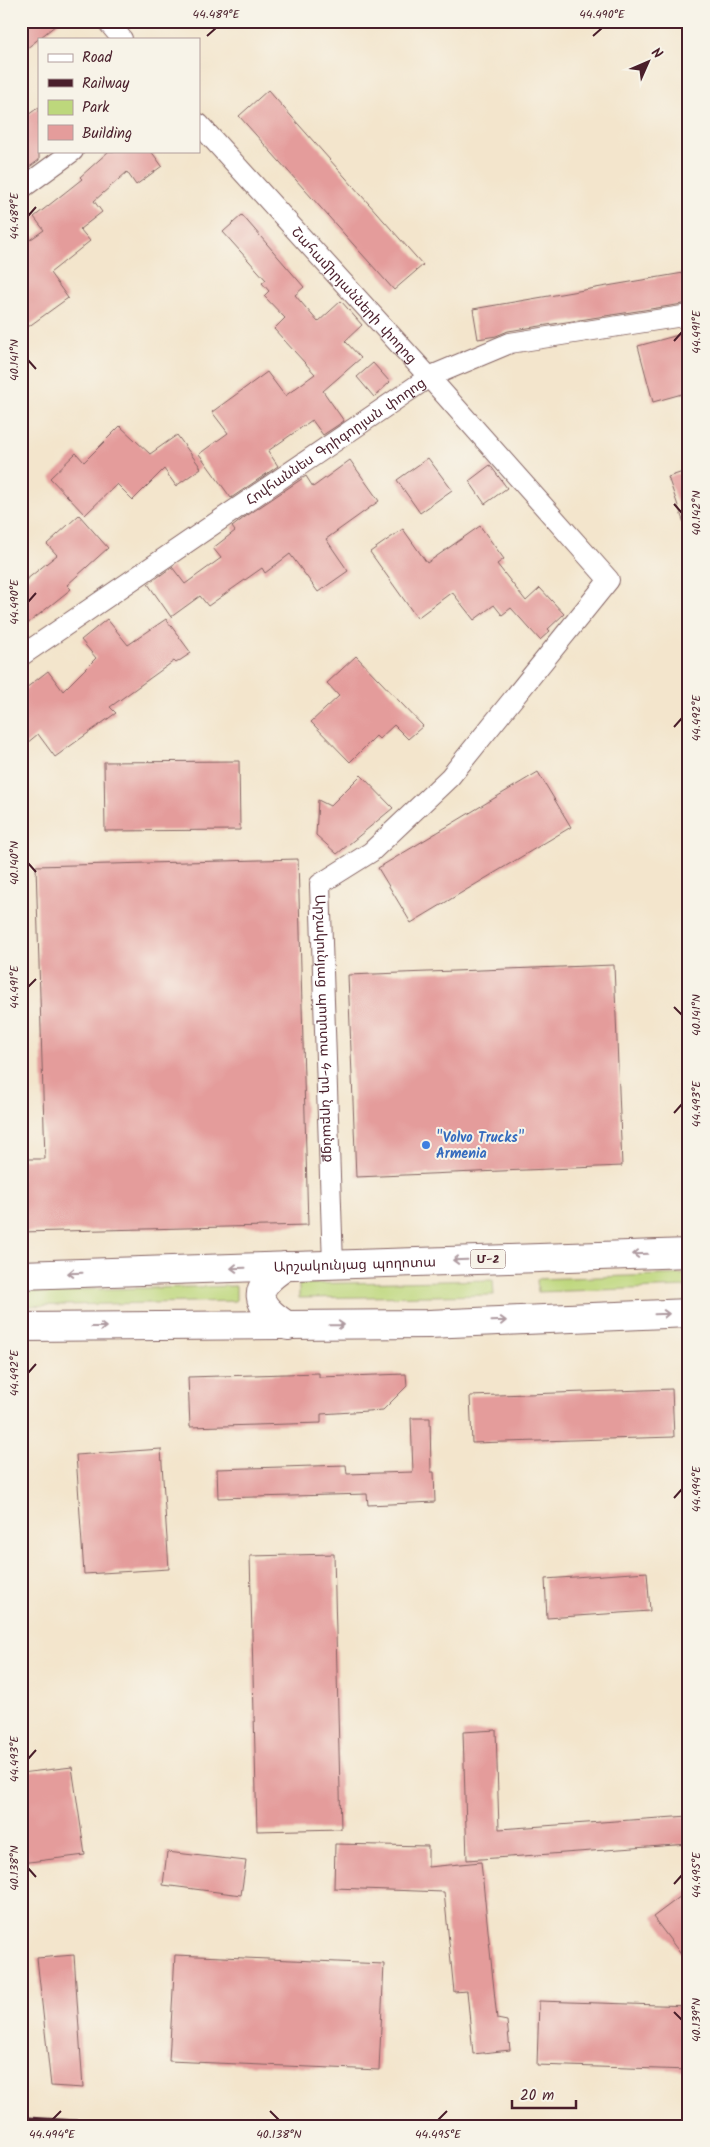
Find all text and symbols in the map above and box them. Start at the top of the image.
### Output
text: 44.489°E [193,5,240,24]
text: 44.490°E [579,5,626,24]
legend [38,38,200,152]
north arrow [622,38,672,88]
text: N [646,43,668,65]
text: Road [82,46,113,70]
text: Railway [82,72,130,96]
text: Park [82,96,110,120]
text: Building [82,122,132,146]
text: 44.489°E [5,192,24,239]
street label: Շահամիրյանների փողոց [285,222,422,369]
text: 44.491°E [687,309,706,354]
text: 40.141°N [5,339,24,381]
street label: Հովհաննես Գրիգորյան փողոց [242,372,431,511]
text: 40.142°N [687,490,706,536]
text: 44.490°E [5,578,24,625]
text: 44.492°E [687,694,706,741]
text: 40.140°N [5,841,24,885]
street label: Արշակունյաց պողոտա 4-րդ նրբանցք [308,894,340,1163]
text: 44.491°E [5,964,24,1009]
text: 40.141°N [687,994,706,1036]
text: 44.493°E [687,1080,706,1127]
place label: "Volvo Trucks" Armenia [436,1127,525,1165]
marker: "Volvo Trucks" Armenia [420,1139,432,1151]
road number: Մ-2 [470,1250,506,1268]
one-way arrow [632,1250,648,1259]
street label: Արշակունյաց պողոտա [273,1251,436,1279]
one-way arrow [452,1256,468,1265]
one-way arrow [230,1263,246,1272]
one-way arrow [68,1269,84,1278]
one-way arrow [653,1309,669,1319]
one-way arrow [491,1316,507,1325]
one-way arrow [328,1320,345,1330]
one-way arrow [90,1322,107,1332]
text: 44.492°E [5,1349,24,1396]
text: 44.494°E [687,1465,706,1512]
text: 44.493°E [5,1735,24,1782]
text: 40.138°N [5,1845,24,1891]
text: 44.495°E [687,1851,706,1898]
text: 40.139°N [687,1998,706,2042]
scale bar [512,2077,576,2109]
text: 20 m [520,2084,554,2108]
text: 44.494°E [29,2125,76,2144]
text: 40.138°N [256,2125,302,2144]
text: 44.495°E [415,2125,462,2144]

